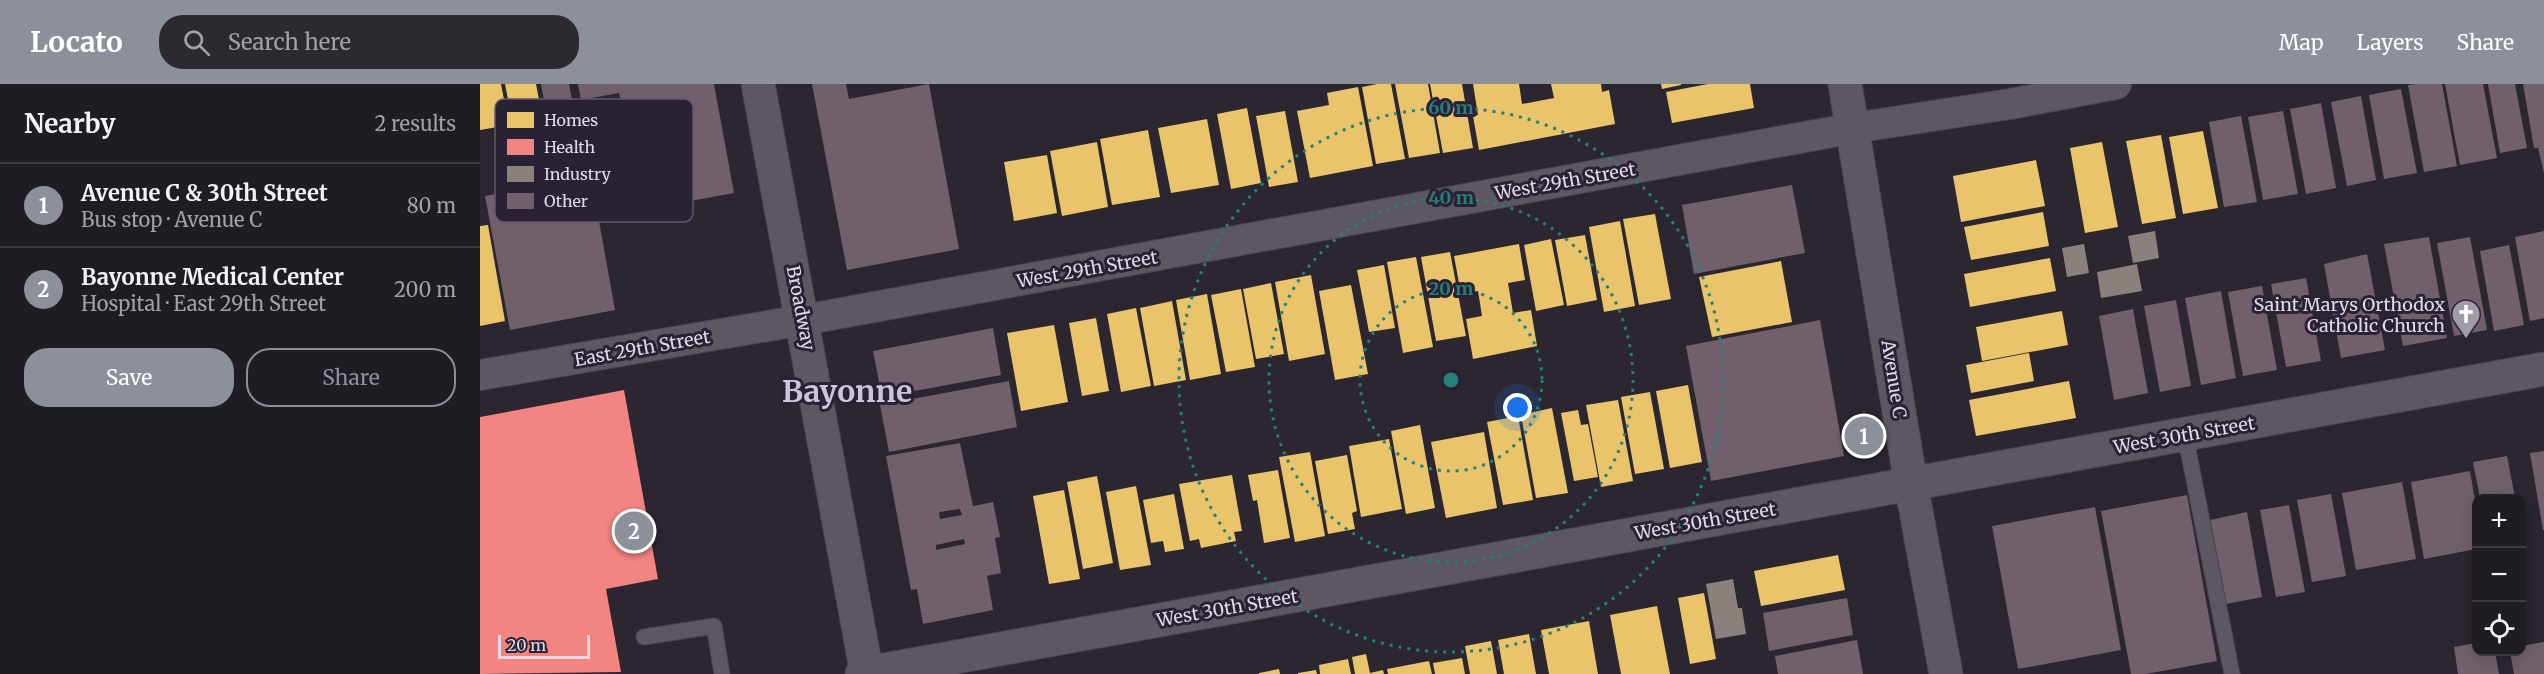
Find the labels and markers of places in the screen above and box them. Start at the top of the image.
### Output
place label: Saint Marys Orthodox Catholic Church [2253,293,2445,337]
church icon: Saint Marys Orthodox Catholic Church [2450,298,2482,340]
centre of rings [1441,370,1461,390]
pin: 1 [1844,414,1884,458]
pin: 2 [614,508,654,554]

